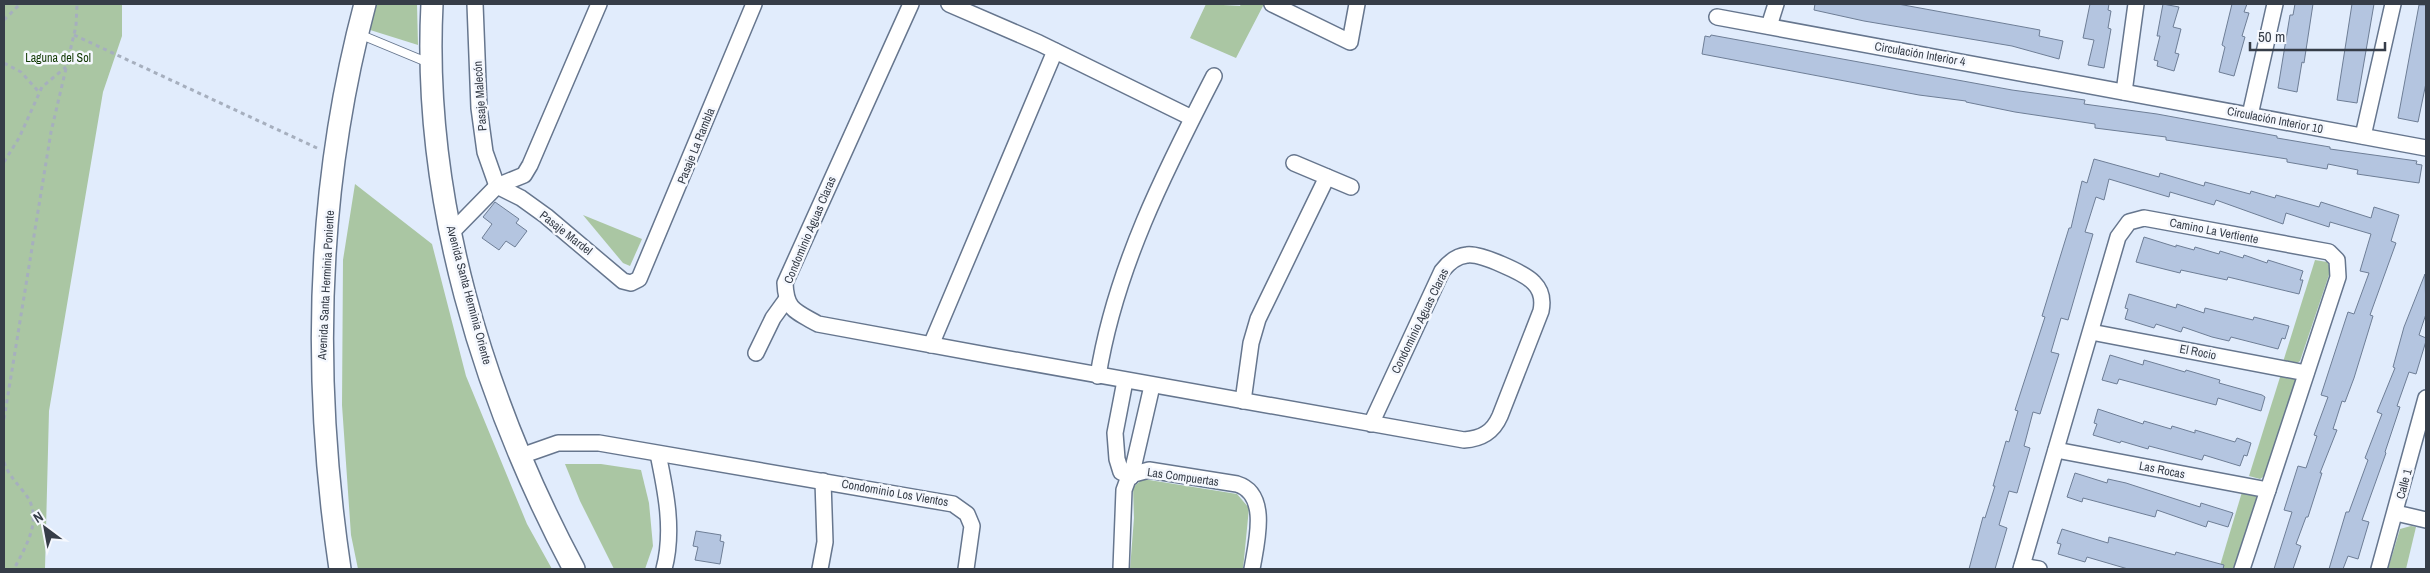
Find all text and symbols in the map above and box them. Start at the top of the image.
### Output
scale bar [2250,20,2385,52]
text: 50 m [2258,26,2285,47]
street label: Circulación Interior 4 [1873,38,1967,70]
park label: Laguna del Sol [25,50,91,66]
street label: Pasaje Malecón [470,61,490,131]
street label: Circulación Interior 10 [2226,103,2324,137]
street label: Pasaje La Rambla [674,105,719,186]
street label: Condominio Aguas Claras [780,174,840,286]
street label: Pasaje Mardel [536,207,596,259]
street label: Avenida Santa Herminia Poniente [314,210,338,361]
street label: Camino La Vertiente [2168,215,2260,247]
street label: Avenida Santa Herminia Oriente [442,223,495,366]
street label: Condominio Aguas Claras [1388,266,1452,376]
street label: El Rocio [2178,341,2218,363]
street label: Las Rocas [2138,458,2186,482]
street label: Las Compuertas [1146,464,1220,490]
street label: Calle 1 [2392,467,2416,501]
street label: Condominio Los Vientos [840,476,950,510]
north arrow [20,503,70,553]
text: N [30,507,46,527]

